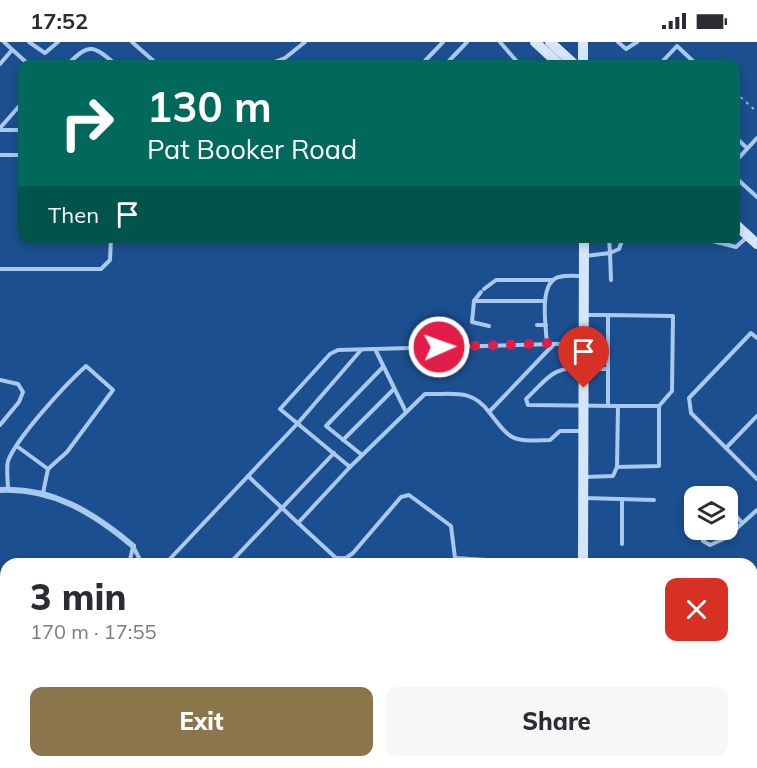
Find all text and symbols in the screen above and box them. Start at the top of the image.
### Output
text: 17:52 [30,7,88,35]
text: 130 m [147,80,272,133]
icon: right [48,84,126,162]
text: Pat Booker Road [147,132,357,166]
icon: arrive [111,198,144,231]
text: Then [48,201,99,229]
position arrow [407,315,471,379]
pin [558,326,609,388]
icon: arrive [567,335,600,368]
map controls [684,486,738,540]
button: layers [684,486,738,540]
text: 3 min [30,574,126,619]
button: close [665,578,728,641]
text: 170 m · 17:55 [30,619,156,644]
button: Exit [30,687,373,756]
button: Share [385,687,728,756]

